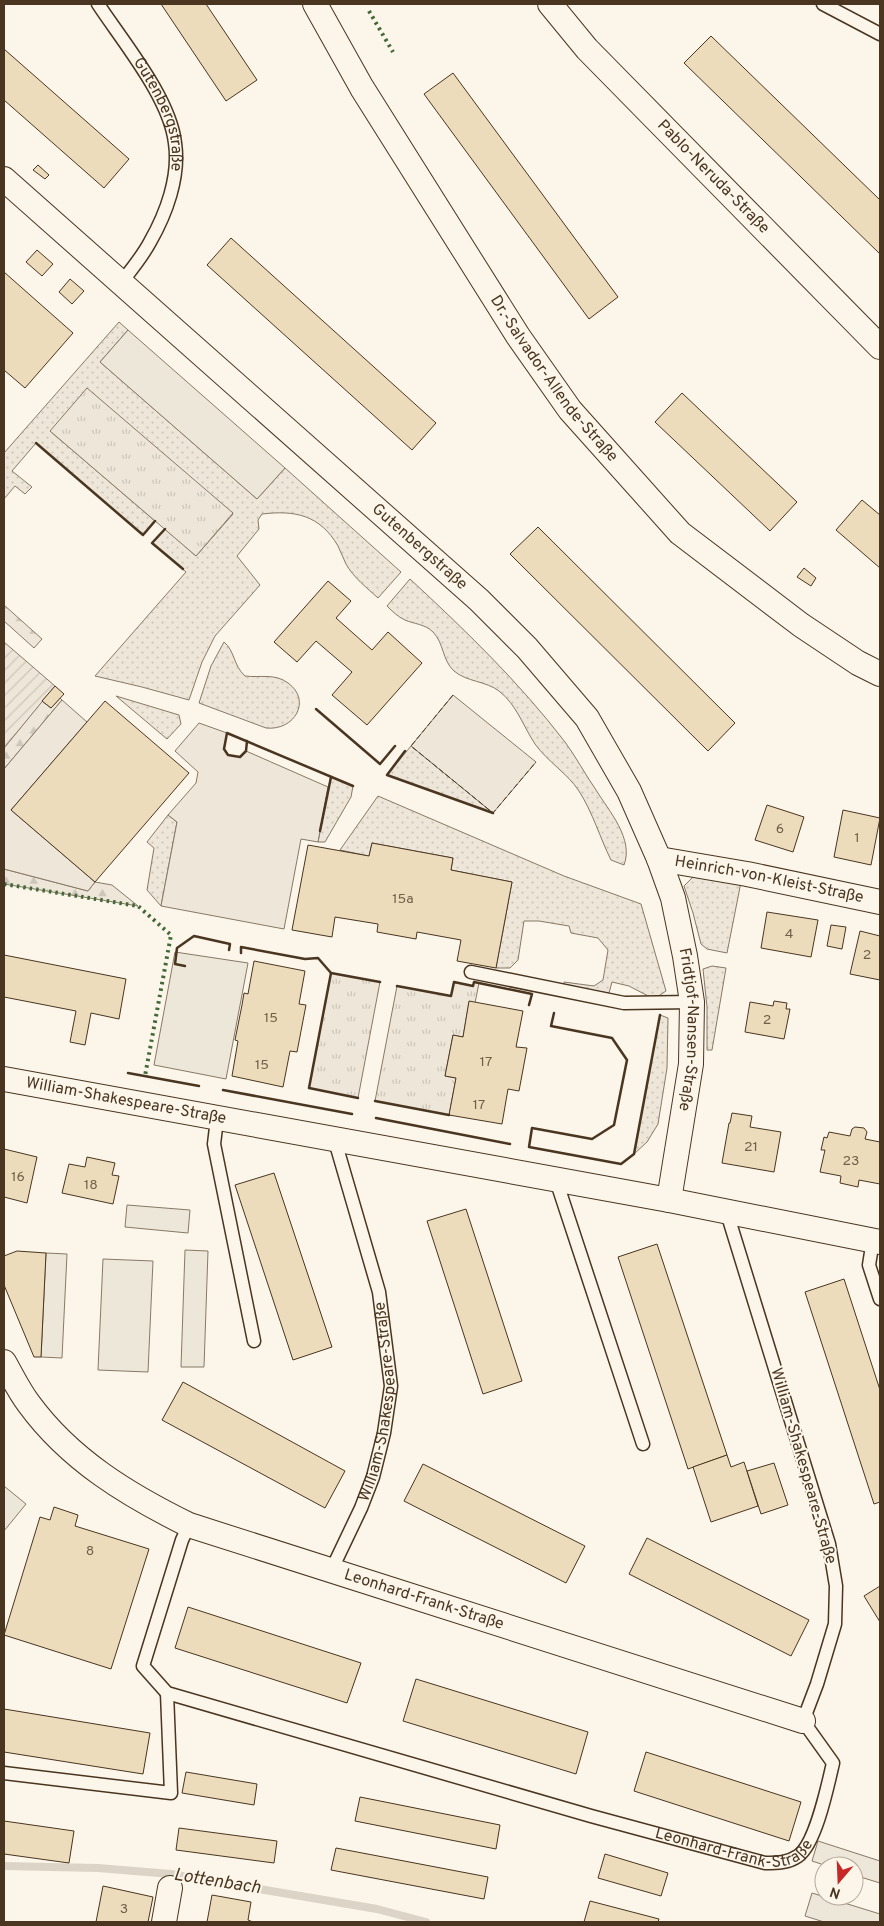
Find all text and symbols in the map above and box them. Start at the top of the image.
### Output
street label: Gutenbergstraße [128,54,186,172]
street label: Pablo-Neruda-Straße [653,116,773,238]
street label: Dr.-Salvador-Allende-Straße [485,292,622,467]
street label: Gutenbergstraße [367,499,471,595]
house number: 6 [776,821,784,838]
house number: 1 [854,830,860,847]
street label: Heinrich-von-Kleist-Straße [673,852,865,908]
house number: 15a [392,891,414,908]
house number: 4 [785,926,793,943]
street label: Fridtjof-Nansen-Straße [674,946,702,1112]
house number: 2 [863,947,871,964]
house number: 15 [264,1010,278,1027]
house number: 2 [763,1012,771,1029]
house number: 17 [480,1054,492,1071]
house number: 15 [255,1057,269,1074]
street label: William-Shakespeare-Straße [24,1073,228,1129]
house number: 17 [473,1097,485,1114]
house number: 21 [744,1139,758,1156]
house number: 23 [843,1153,860,1170]
house number: 16 [11,1169,25,1186]
house number: 18 [84,1177,98,1194]
street label: William-Shakespeare-Straße [354,1301,401,1505]
street label: William-Shakespeare-Straße [765,1366,841,1566]
house number: 8 [86,1543,94,1560]
street label: Leonhard-Frank-Straße [341,1565,506,1635]
street label: Leonhard-Frank-Straße [647,1822,813,1844]
text: Leonhard-Frank-Straße [653,1824,818,1873]
north arrow [814,1856,864,1906]
water label: Lottenbach [172,1864,262,1900]
text: N [828,1882,843,1902]
house number: 3 [120,1901,128,1918]

